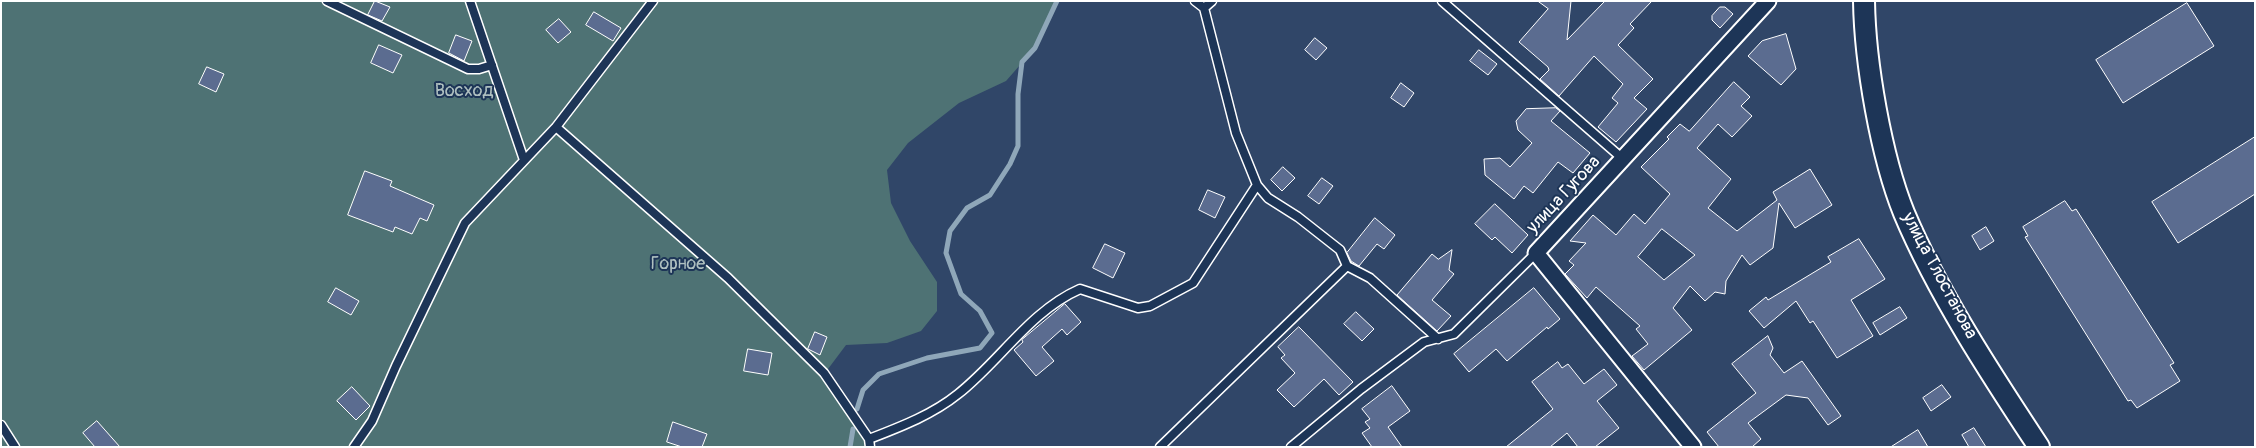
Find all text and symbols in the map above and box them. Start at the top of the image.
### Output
park label: Восход [435,80,493,102]
street label: улица Гугова [1523,152,1605,238]
street label: улица Тлостанова [1897,209,1981,343]
park label: Горное [651,253,705,275]

